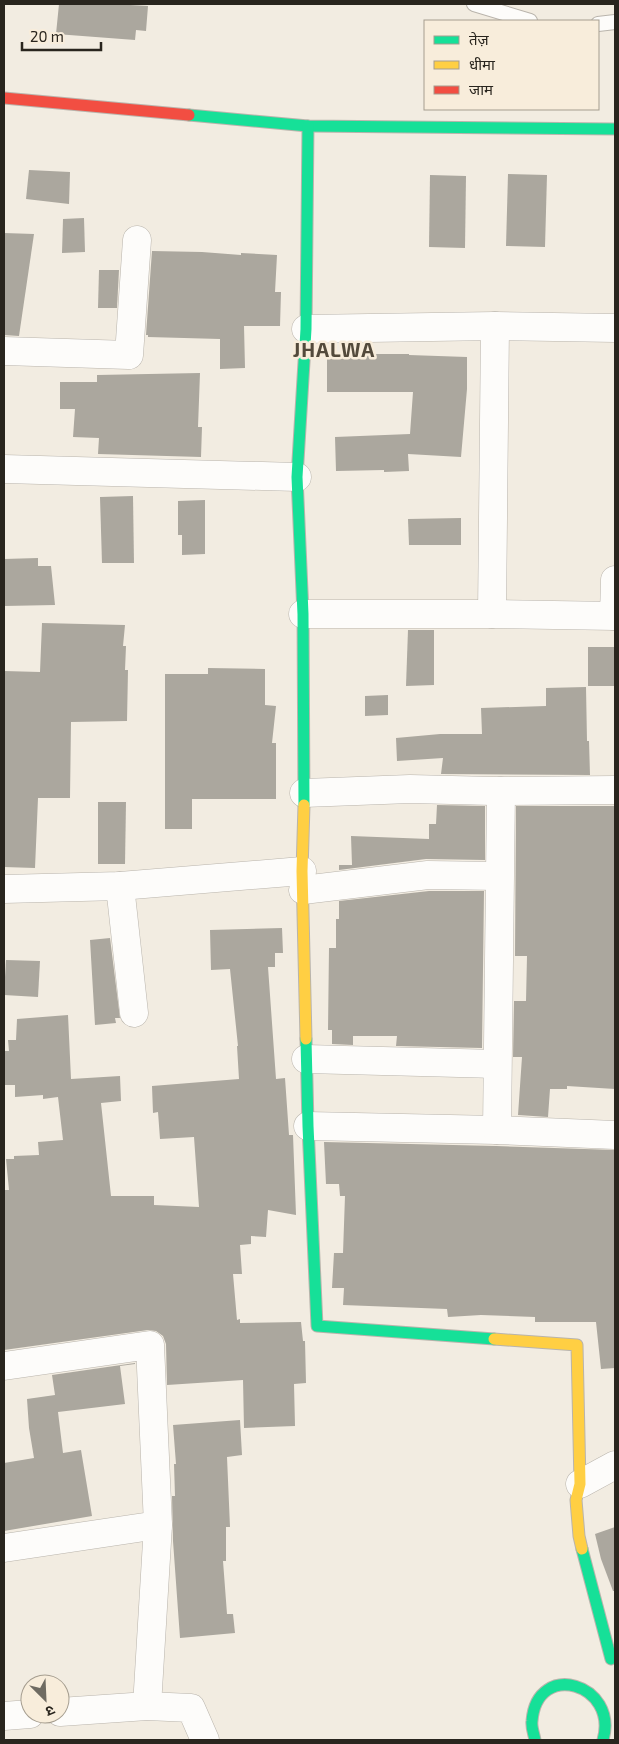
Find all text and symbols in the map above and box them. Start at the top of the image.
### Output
scale bar [22,20,101,52]
legend [424,20,599,110]
text: 20 m [30,27,64,45]
text: तेज़ [469,30,490,48]
text: धीमा [469,55,496,73]
text: जाम [469,80,494,98]
district label: JHALWA [293,337,375,361]
north arrow [20,1674,70,1724]
text: उ [43,1702,58,1721]

